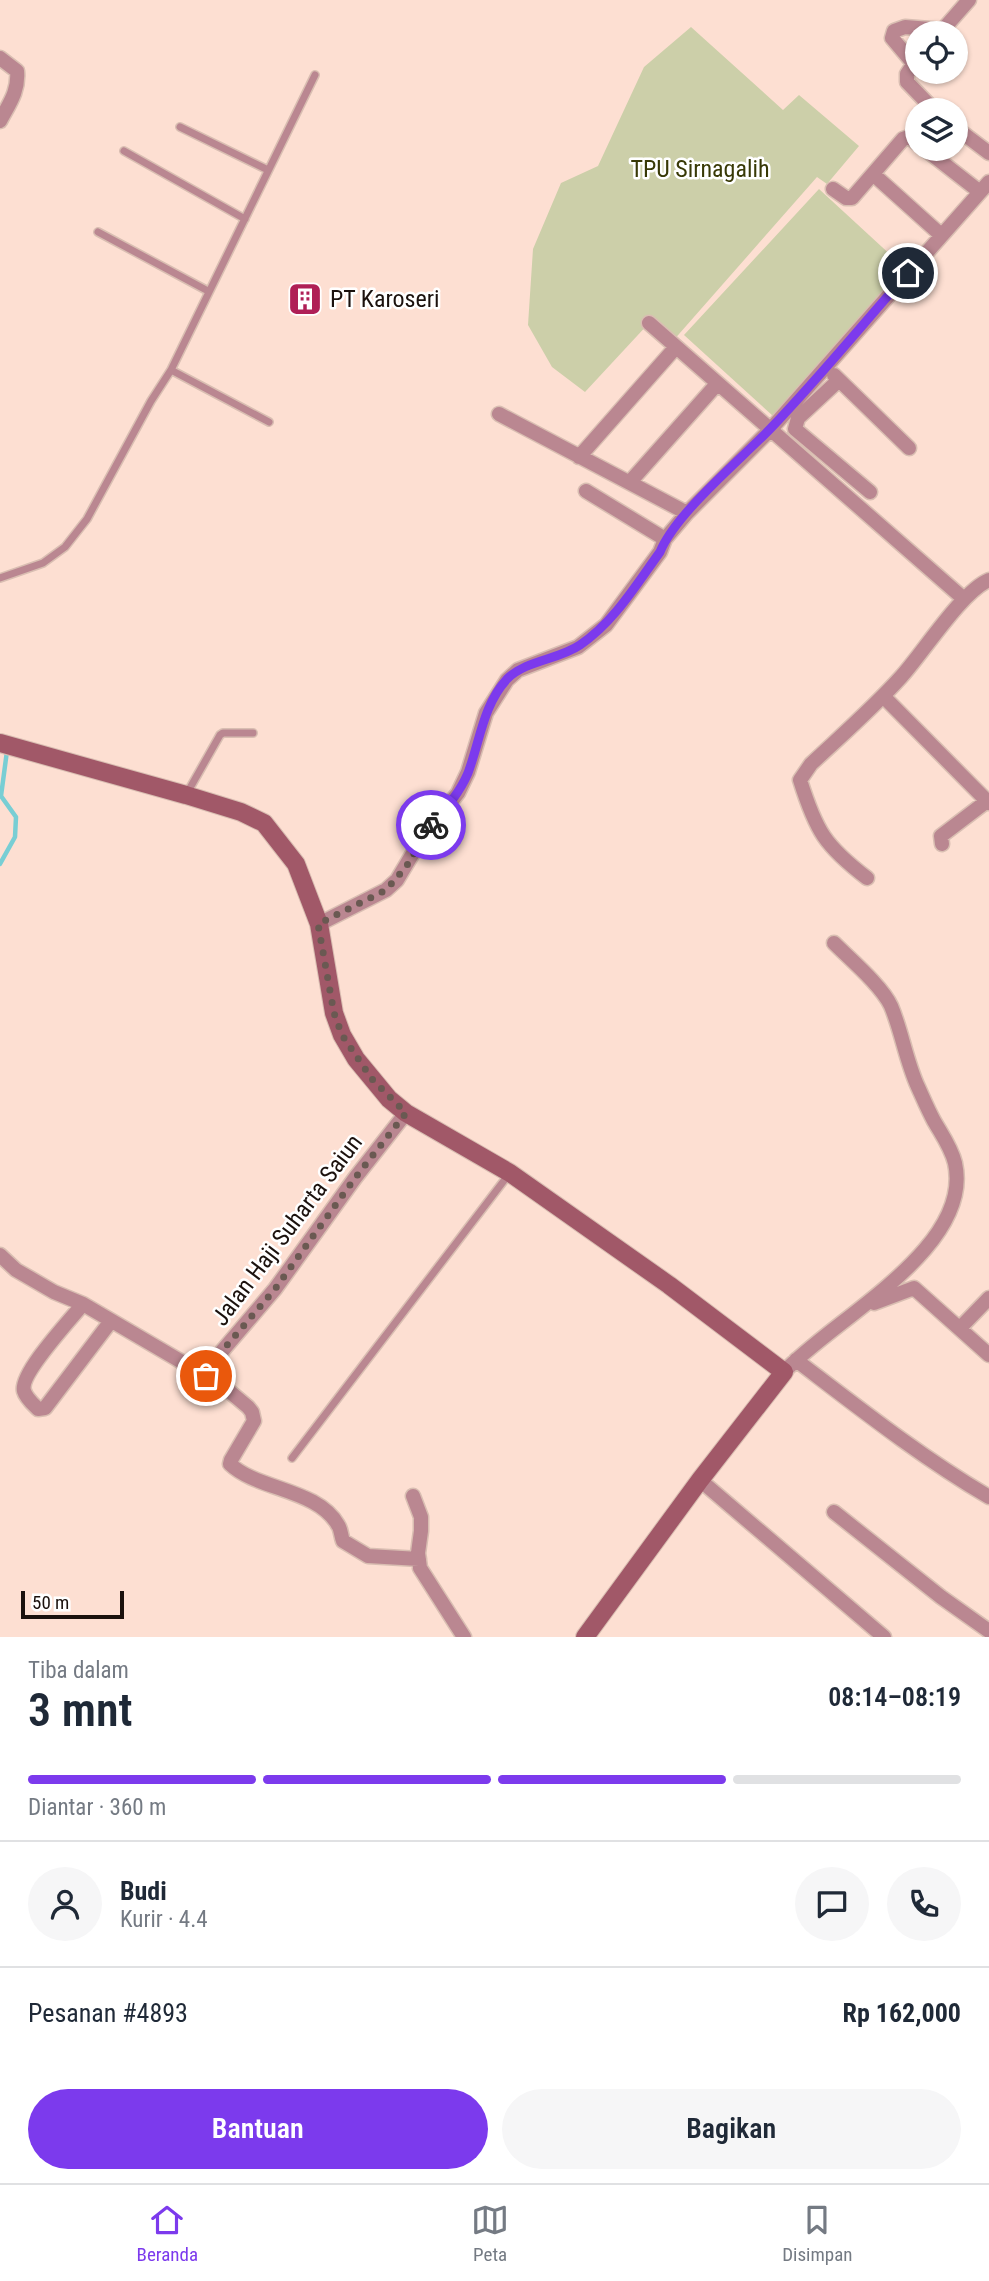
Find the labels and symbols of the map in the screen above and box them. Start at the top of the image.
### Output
park label: TPU Sirnagalih [630,155,770,183]
pin [878,243,938,303]
building icon: PT Karoseri [286,280,324,318]
place label: PT Karoseri [330,285,440,313]
courier [396,790,466,860]
street label: Jalan Haji Suharta Saiun [206,1129,368,1331]
pin [176,1346,236,1406]
scale bar [21,1588,124,1620]

